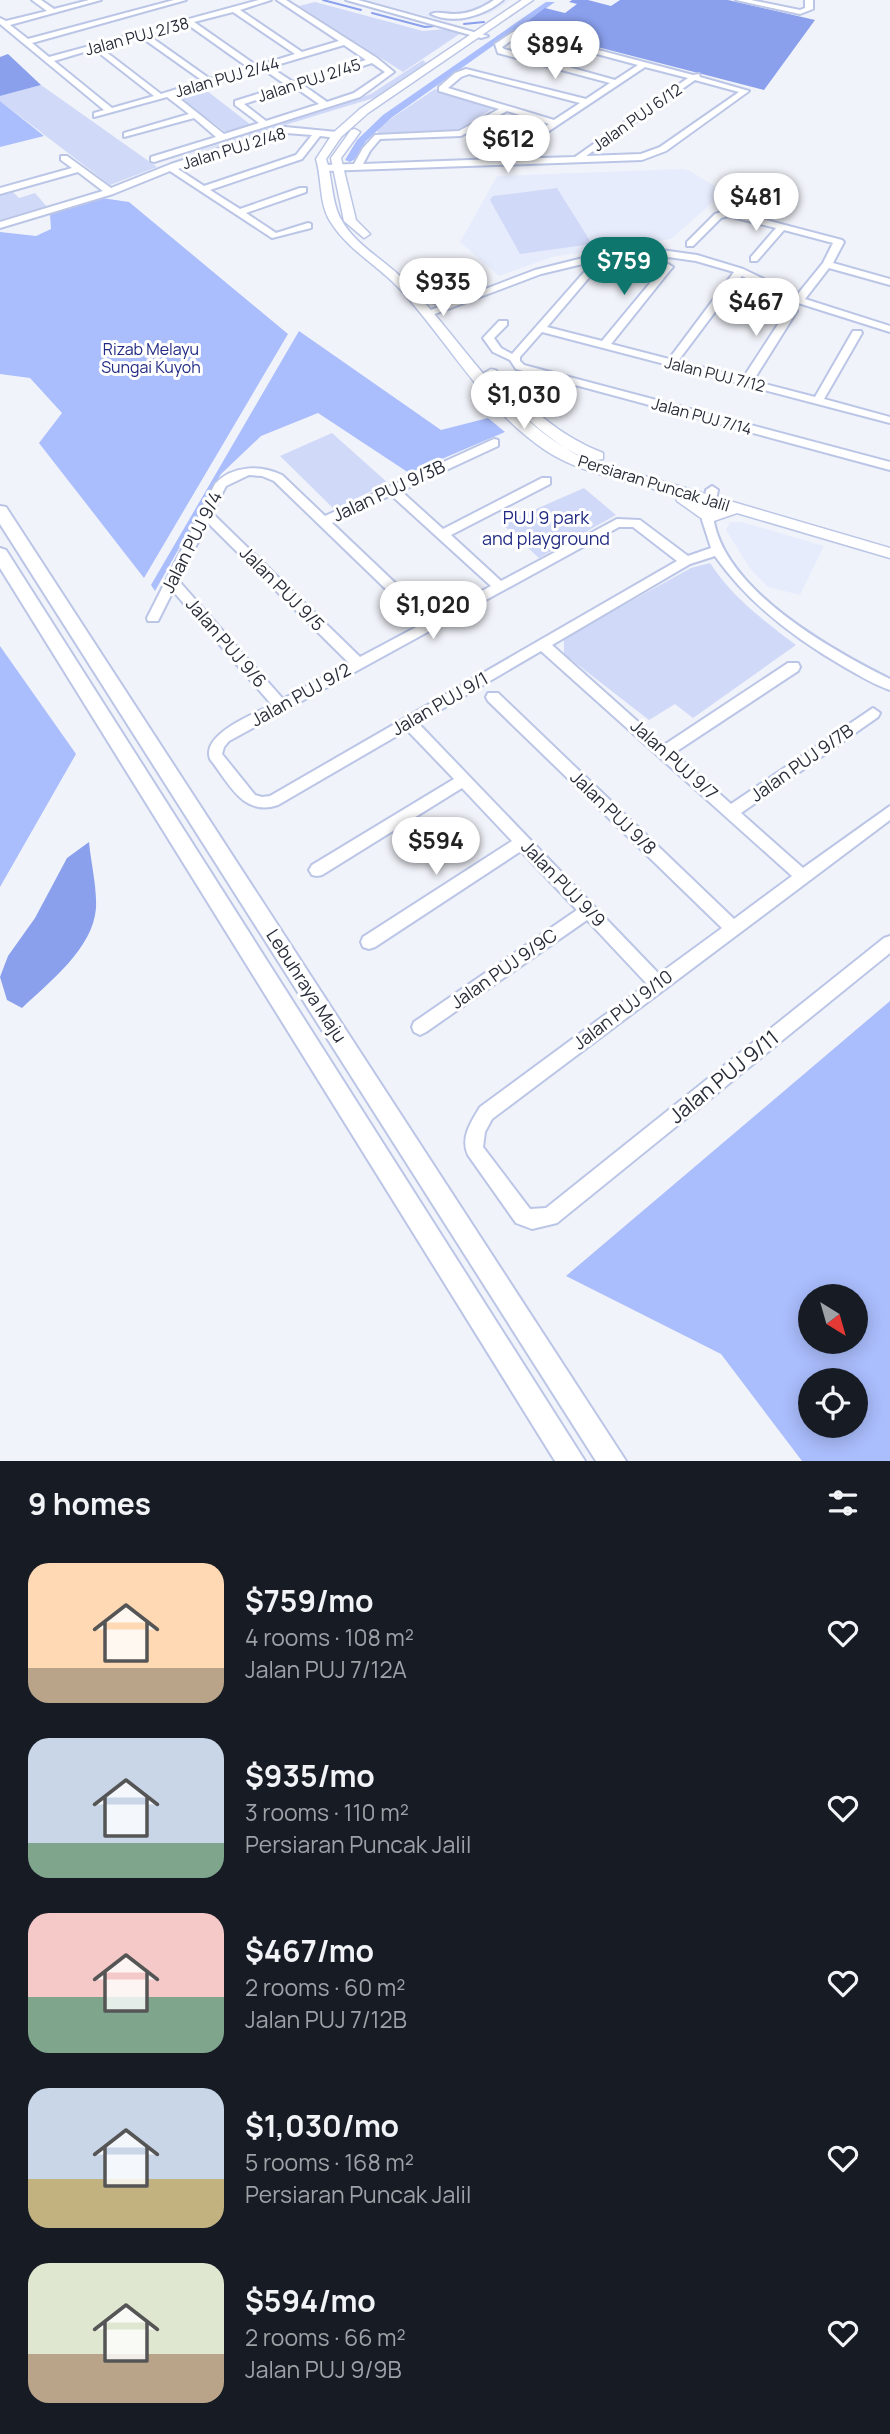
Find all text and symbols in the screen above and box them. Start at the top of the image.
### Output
street label: Jalan PUJ 2/38 [83,12,191,60]
pin: $894 [514,22,596,81]
text: $894 [527,28,583,60]
street label: Jalan PUJ 2/44 [172,52,282,102]
street label: Jalan PUJ 2/45 [255,53,363,107]
street label: Jalan PUJ 6/12 [588,78,686,156]
pin: $612 [467,116,549,175]
street label: Jalan PUJ 2/48 [180,122,288,174]
text: $612 [482,122,534,154]
pin: $481 [715,174,797,233]
text: $481 [730,180,782,212]
pin: $759 [583,238,665,297]
text: $759 [597,244,651,276]
pin: $935 [402,258,484,318]
text: $935 [415,265,471,297]
pin: $467 [715,278,797,338]
text: $467 [728,285,784,317]
park label: Rizab Melayu Sungai Kuyoh [101,338,201,378]
street label: Jalan PUJ 7/12 [662,351,768,397]
pin: $1,030 [467,372,581,431]
text: $1,030 [487,378,561,410]
street label: Jalan PUJ 7/14 [649,392,755,440]
street label: Persiaran Puncak Jalil [576,449,732,517]
street label: Jalan PUJ 9/3B [328,454,449,527]
street label: Jalan PUJ 9/4 [155,487,227,596]
park label: PUJ 9 park and playground [482,505,610,550]
street label: Jalan PUJ 9/5 [235,541,330,636]
pin: $1,020 [376,582,490,641]
text: $1,020 [396,588,470,620]
street label: Jalan PUJ 9/6 [181,592,272,692]
street label: Jalan PUJ 9/2 [246,657,355,731]
street label: Jalan PUJ 9/1 [387,666,492,740]
street label: Jalan PUJ 9/7 [626,714,723,805]
street label: Jalan PUJ 9/7B [745,718,858,807]
street label: Jalan PUJ 9/8 [565,765,662,859]
pin: $594 [395,818,477,877]
text: $594 [408,824,464,856]
street label: Jalan PUJ 9/9 [516,835,611,932]
street label: Jalan PUJ 9/9C [446,923,561,1014]
street label: Lebuhraya Maju [261,924,352,1047]
street label: Jalan PUJ 9/10 [568,964,677,1054]
street label: Jalan PUJ 9/11 [663,1023,784,1129]
north arrow [798,1284,868,1354]
map controls [798,1284,868,1438]
button: locate [798,1368,868,1438]
text: 9 homes [28,1483,151,1524]
icon: filters [824,1484,862,1522]
text: $759/mo [245,1580,373,1621]
icon: home [84,1591,168,1675]
icon: heart [824,1614,862,1652]
text: 4 rooms · 108 m² [245,1621,414,1653]
text: Jalan PUJ 7/12A [245,1653,407,1685]
text: $935/mo [245,1755,375,1796]
icon: home [84,1766,168,1850]
icon: heart [824,1789,862,1827]
text: 3 rooms · 110 m² [245,1796,409,1828]
text: Persiaran Puncak Jalil [245,1828,471,1860]
text: $467/mo [245,1930,374,1971]
icon: home [84,1941,168,2025]
icon: heart [824,1964,862,2002]
text: 2 rooms · 60 m² [245,1971,406,2003]
text: Jalan PUJ 7/12B [245,2003,407,2035]
text: $1,030/mo [245,2105,399,2146]
icon: home [84,2116,168,2200]
icon: heart [824,2139,862,2177]
text: 5 rooms · 168 m² [245,2146,414,2178]
text: Persiaran Puncak Jalil [245,2178,471,2210]
text: $594/mo [245,2280,376,2321]
icon: home [84,2291,168,2375]
icon: heart [824,2314,862,2352]
text: 2 rooms · 66 m² [245,2321,406,2353]
text: Jalan PUJ 9/9B [245,2353,402,2385]

